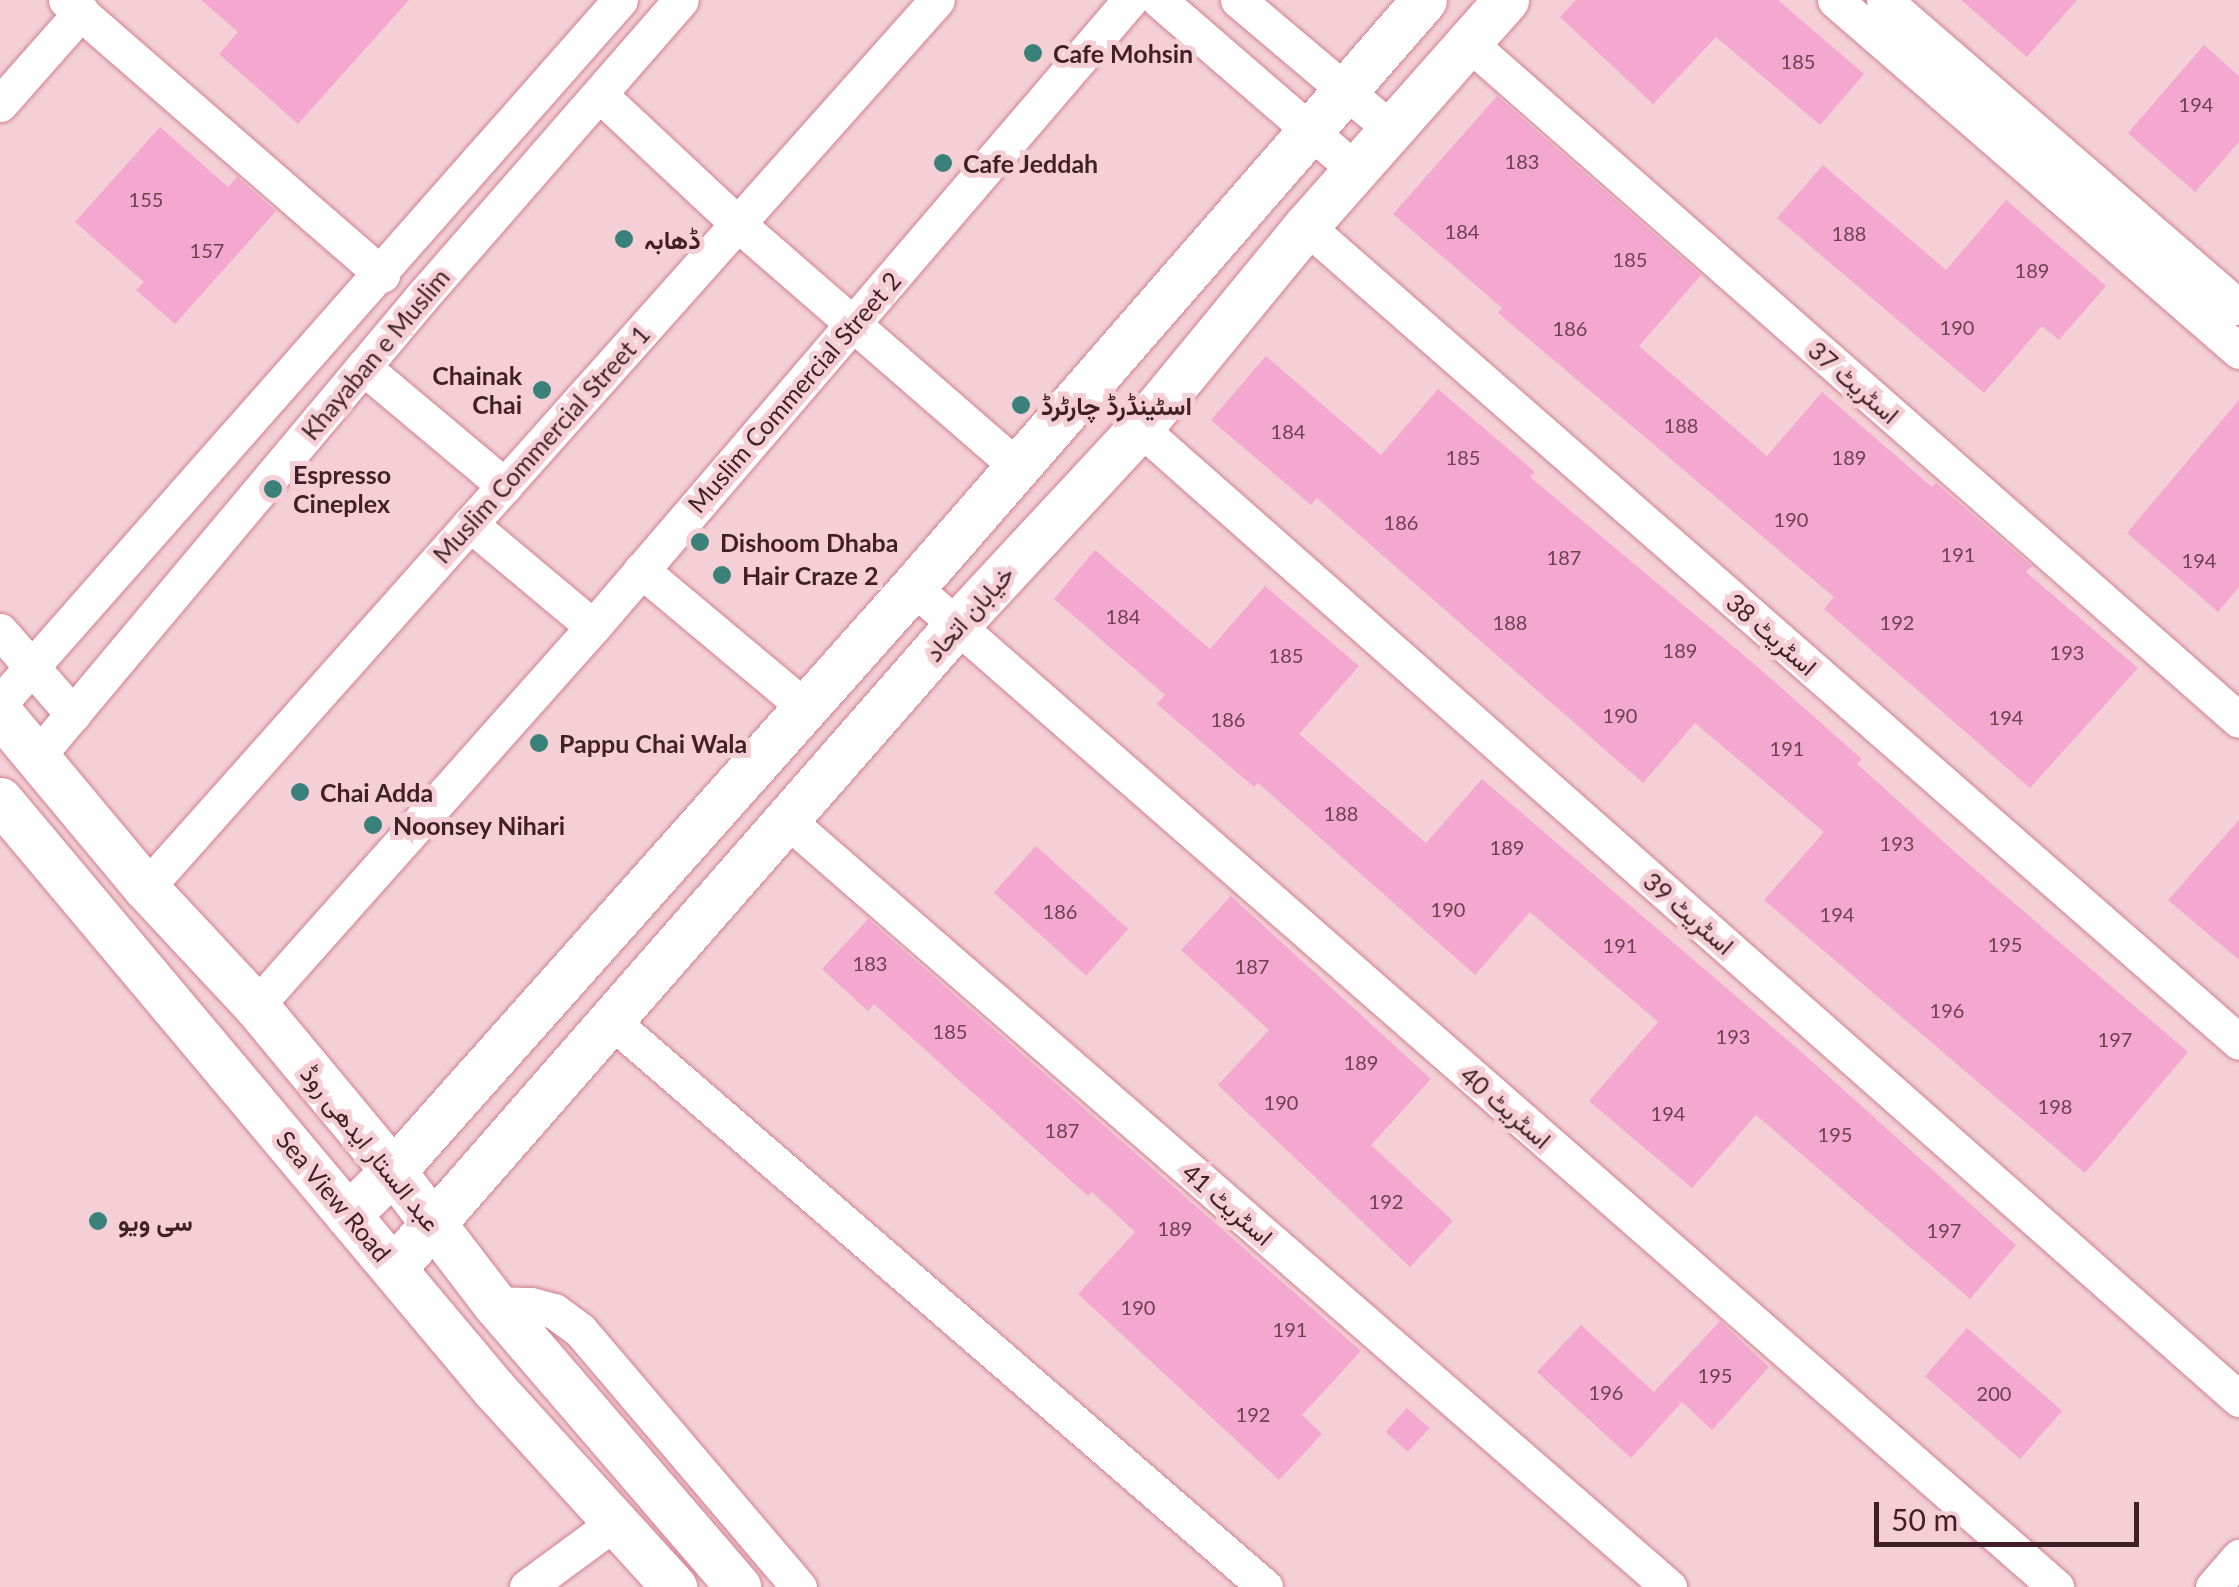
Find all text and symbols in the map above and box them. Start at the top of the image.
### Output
place label: Cafe Mohsin [1053,38,1193,68]
marker: Cafe Mohsin [1022,42,1044,64]
house number: 185 [1781,49,1815,73]
house number: 194 [2179,92,2213,116]
place label: Cafe Jeddah [963,148,1099,178]
house number: 183 [1505,149,1539,173]
marker: Cafe Jeddah [932,152,954,174]
house number: 155 [129,187,163,211]
house number: 184 [1445,219,1479,243]
house number: 188 [1832,221,1866,245]
place label: ڈھابہ [644,224,701,254]
marker: ڈھابہ [613,228,635,250]
house number: 157 [190,238,224,262]
house number: 185 [1613,247,1647,271]
house number: 189 [2015,258,2049,282]
street label: Khayaban e Muslim [295,262,455,446]
street label: Muslim Commercial Street 2 [681,265,907,519]
house number: 190 [1940,315,1974,339]
house number: 186 [1553,316,1587,340]
street label: Muslim Commercial Street 1 [426,319,656,569]
street label: اسٹریٹ 37 [1803,335,1905,429]
place label: Chainak Chai [432,361,522,420]
marker: Chainak Chai [531,379,553,401]
place label: اسٹینڈرڈ چارٹرڈ [1041,390,1192,420]
marker: اسٹینڈرڈ چارٹرڈ [1010,394,1032,416]
house number: 188 [1664,413,1698,437]
house number: 184 [1271,419,1305,443]
house number: 185 [1446,445,1480,469]
house number: 189 [1832,445,1866,469]
place label: Espresso Cineplex [293,460,391,519]
marker: Espresso Cineplex [262,478,284,500]
house number: 190 [1774,507,1808,531]
house number: 186 [1384,510,1418,534]
place label: Dishoom Dhaba [720,527,898,557]
marker: Dishoom Dhaba [689,531,711,553]
house number: 191 [1941,542,1975,566]
house number: 187 [1547,545,1581,569]
house number: 194 [2182,548,2216,572]
street label: خیابان اتحاد [918,559,1020,667]
place label: Hair Craze 2 [742,560,879,590]
marker: Hair Craze 2 [711,564,733,586]
street label: اسٹریٹ 38 [1721,587,1823,681]
house number: 184 [1106,604,1140,628]
house number: 188 [1493,610,1527,634]
house number: 192 [1880,610,1914,634]
house number: 189 [1663,638,1697,662]
house number: 193 [2050,640,2084,664]
house number: 185 [1269,643,1303,667]
house number: 190 [1603,703,1637,727]
house number: 194 [1989,705,2023,729]
house number: 186 [1211,707,1245,731]
place label: Pappu Chai Wala [559,728,747,758]
marker: Pappu Chai Wala [528,732,550,754]
house number: 191 [1770,736,1804,760]
place label: Chai Adda [320,777,434,807]
marker: Chai Adda [289,781,311,803]
house number: 188 [1324,801,1358,825]
place label: Noonsey Nihari [393,810,566,840]
marker: Noonsey Nihari [362,814,384,836]
house number: 193 [1880,831,1914,855]
house number: 189 [1490,835,1524,859]
street label: اسٹریٹ 39 [1638,866,1740,960]
house number: 190 [1431,897,1465,921]
house number: 186 [1043,899,1077,923]
house number: 194 [1820,902,1854,926]
house number: 195 [1988,932,2022,956]
house number: 191 [1603,933,1637,957]
house number: 183 [853,951,887,975]
house number: 187 [1235,954,1269,978]
house number: 196 [1930,998,1964,1022]
house number: 185 [933,1019,967,1043]
house number: 193 [1716,1024,1750,1048]
house number: 197 [2098,1027,2132,1051]
house number: 189 [1344,1050,1378,1074]
street label: عبد الستار ایدھی روڈ [295,1059,447,1237]
street label: اسٹریٹ 40 [1455,1060,1557,1154]
house number: 190 [1264,1090,1298,1114]
house number: 198 [2038,1094,2072,1118]
house number: 194 [1651,1101,1685,1125]
house number: 187 [1045,1118,1079,1142]
house number: 195 [1818,1122,1852,1146]
street label: Sea View Road [270,1124,398,1268]
street label: اسٹریٹ 41 [1177,1157,1279,1251]
house number: 192 [1369,1189,1403,1213]
place label: سی ویو [118,1206,193,1236]
marker: سی ویو [87,1210,109,1232]
house number: 189 [1158,1216,1192,1240]
house number: 197 [1927,1218,1961,1242]
house number: 190 [1121,1295,1155,1319]
house number: 191 [1273,1317,1307,1341]
house number: 195 [1698,1363,1732,1387]
house number: 196 [1589,1380,1623,1404]
house number: 200 [1977,1381,2011,1405]
house number: 192 [1236,1402,1270,1426]
scale bar [1879,1482,2144,1544]
text: 50 m [1891,1501,1958,1537]

